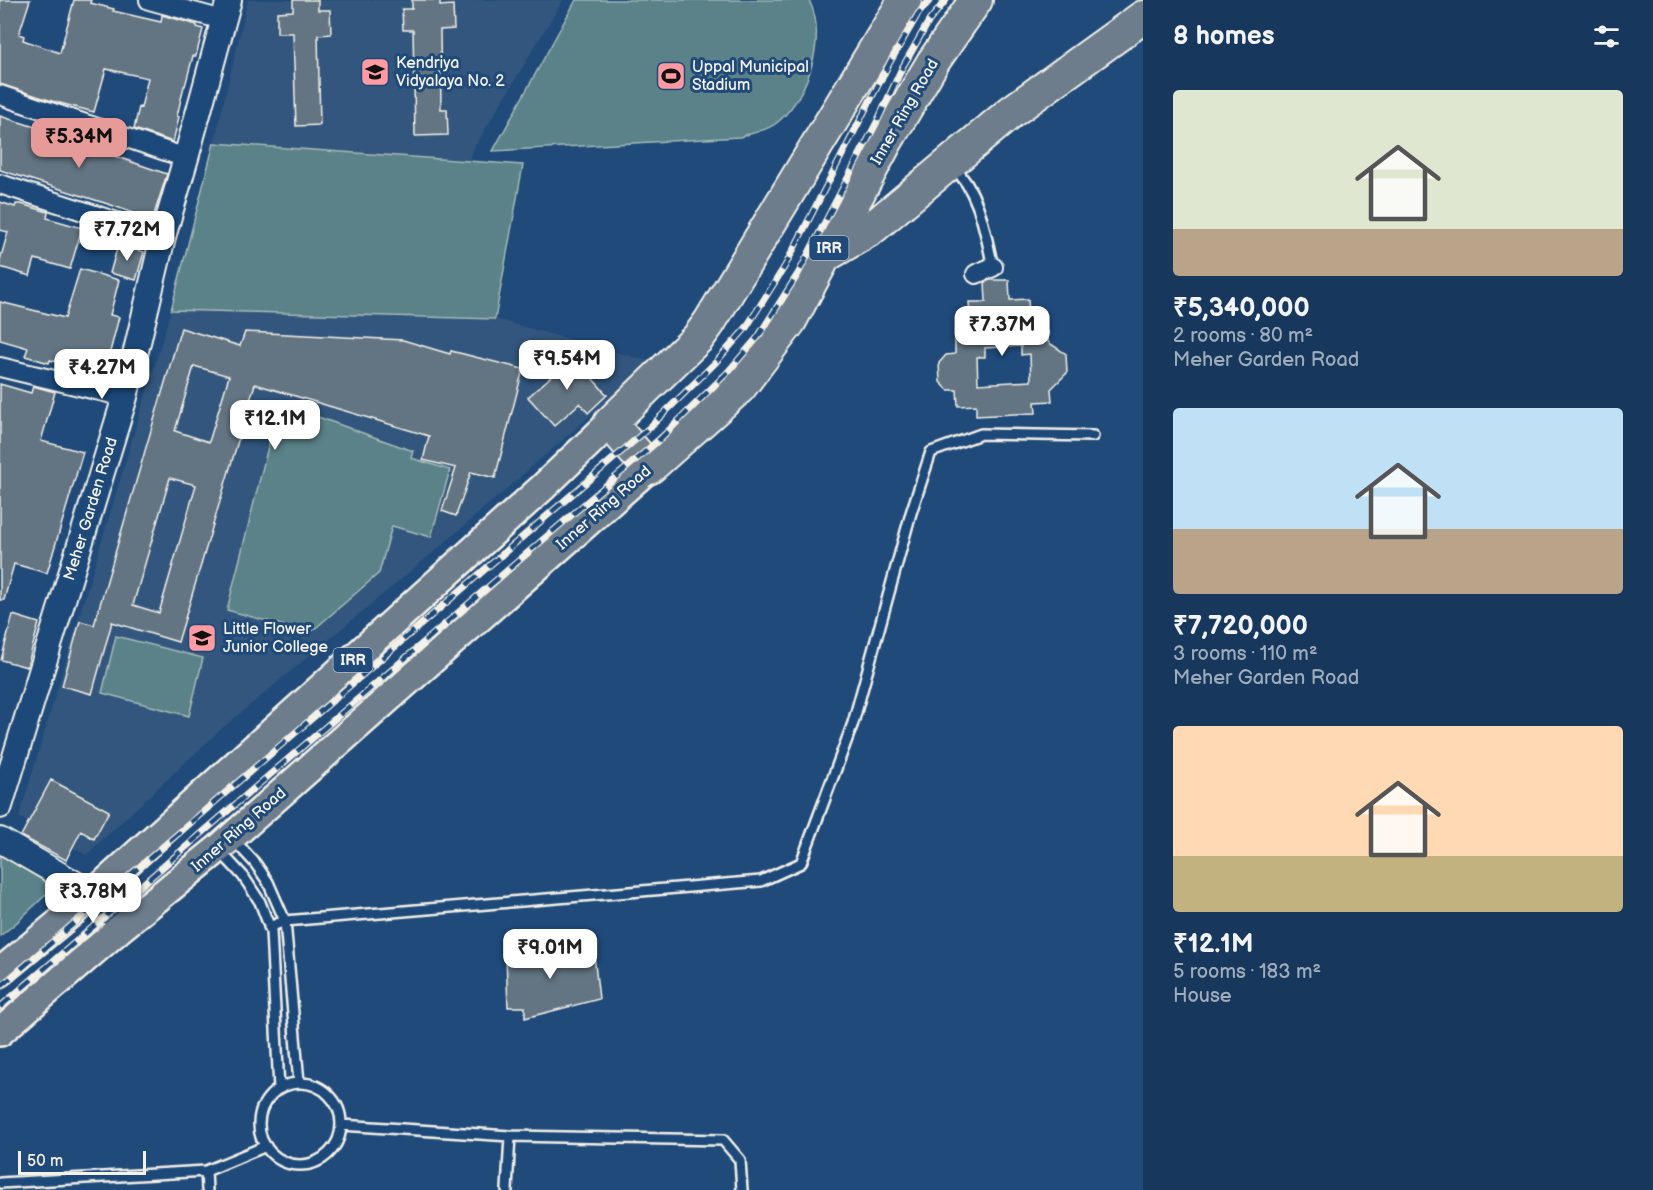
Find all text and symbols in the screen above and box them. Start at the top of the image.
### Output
icon: filters [1590,20,1623,53]
text: 8 homes [1173,21,1275,52]
place label: Kendriya Vidyalaya No. 2 [396,54,505,91]
school or university icon: Kendriya Vidyalaya No. 2 [359,56,391,88]
street label: Inner Ring Road [867,56,943,168]
place label: Uppal Municipal Stadium [692,58,809,95]
sports icon: Uppal Municipal Stadium [655,60,687,92]
pin: ₹5.34M [30,118,128,169]
text: ₹5.34M [45,125,113,149]
icon: home [1344,129,1452,237]
pin: ₹7.72M [78,211,176,262]
text: ₹7.72M [93,218,161,242]
road number: IRR [810,236,848,260]
text: ₹5,340,000 [1173,293,1310,324]
pin: ₹7.37M [953,306,1051,357]
text: ₹7.37M [969,313,1035,337]
text: 2 rooms · 80 m² [1173,324,1313,348]
pin: ₹9.54M [518,340,616,391]
text: ₹9.54M [533,347,601,371]
text: Meher Garden Road [1173,348,1359,372]
pin: ₹4.27M [53,349,151,400]
text: ₹4.27M [68,356,136,380]
pin: ₹12.1M [226,400,324,451]
text: ₹12.1M [244,407,306,431]
street label: Meher Garden Road [60,435,122,583]
icon: home [1344,447,1452,555]
street label: Inner Ring Road [553,462,655,554]
text: ₹7,720,000 [1173,611,1308,642]
place label: Little Flower Junior College [223,620,328,657]
school or university icon: Little Flower Junior College [186,622,218,654]
text: 3 rooms · 110 m² [1173,642,1318,666]
road number: IRR [334,648,372,672]
text: Meher Garden Road [1173,666,1359,690]
icon: home [1344,765,1452,873]
street label: Inner Ring Road [188,784,290,876]
pin: ₹3.78M [44,873,142,924]
text: ₹3.78M [59,880,127,904]
pin: ₹9.01M [501,929,599,980]
text: ₹12.1M [1173,929,1253,960]
text: ₹9.01M [517,936,583,960]
text: 5 rooms · 183 m² [1173,960,1321,984]
text: House [1173,984,1232,1008]
scale bar [18,1148,146,1176]
text: 50 m [27,1152,63,1171]

